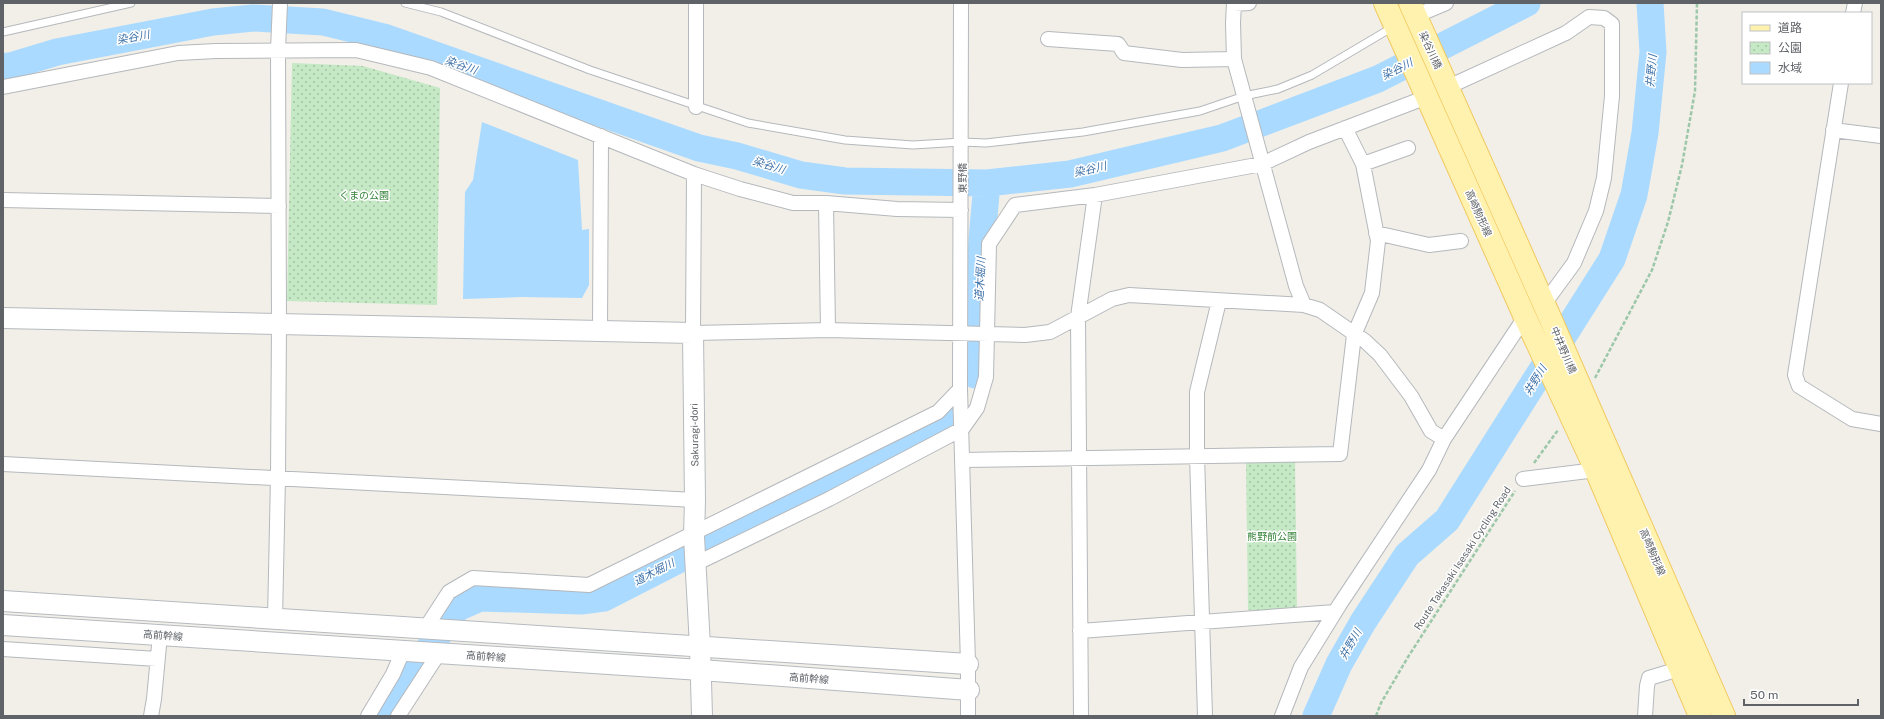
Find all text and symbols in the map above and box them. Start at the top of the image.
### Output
legend [1742,12,1872,84]
text: 道路 [1778,21,1802,35]
water label: 染谷川 [116,28,151,46]
street label: 染谷川橋 [1417,29,1445,71]
text: 公園 [1778,41,1802,55]
water label: 井野川 [1644,53,1659,88]
water label: 染谷川 [443,54,479,76]
water label: 染谷川 [1380,56,1415,82]
text: 水域 [1778,61,1802,75]
water label: 染谷川 [751,154,787,176]
water label: 染谷川 [1073,159,1108,179]
street label: 東野橋 [956,163,968,193]
street label: 高崎駒形線 [1463,188,1495,238]
park label: くまの公園 [339,189,389,201]
water label: 道木堀川 [973,256,987,301]
street label: 中井野川橋 [1549,325,1579,375]
water label: 井野川 [1521,362,1549,397]
street label: Sakuragi-dori [687,403,701,467]
street label: Route Takasaki Isesaki Cycling Road [1411,484,1513,632]
street label: 高崎駒形線 [1638,527,1668,577]
park label: 熊野前公園 [1247,530,1297,542]
water label: 道木堀川 [632,556,677,587]
water label: 井野川 [1337,626,1364,661]
street label: 高前幹線 [143,628,183,642]
street label: 高前幹線 [466,649,506,663]
street label: 高前幹線 [789,671,829,685]
scale bar [1744,681,1858,707]
text: 50 m [1750,688,1778,702]

